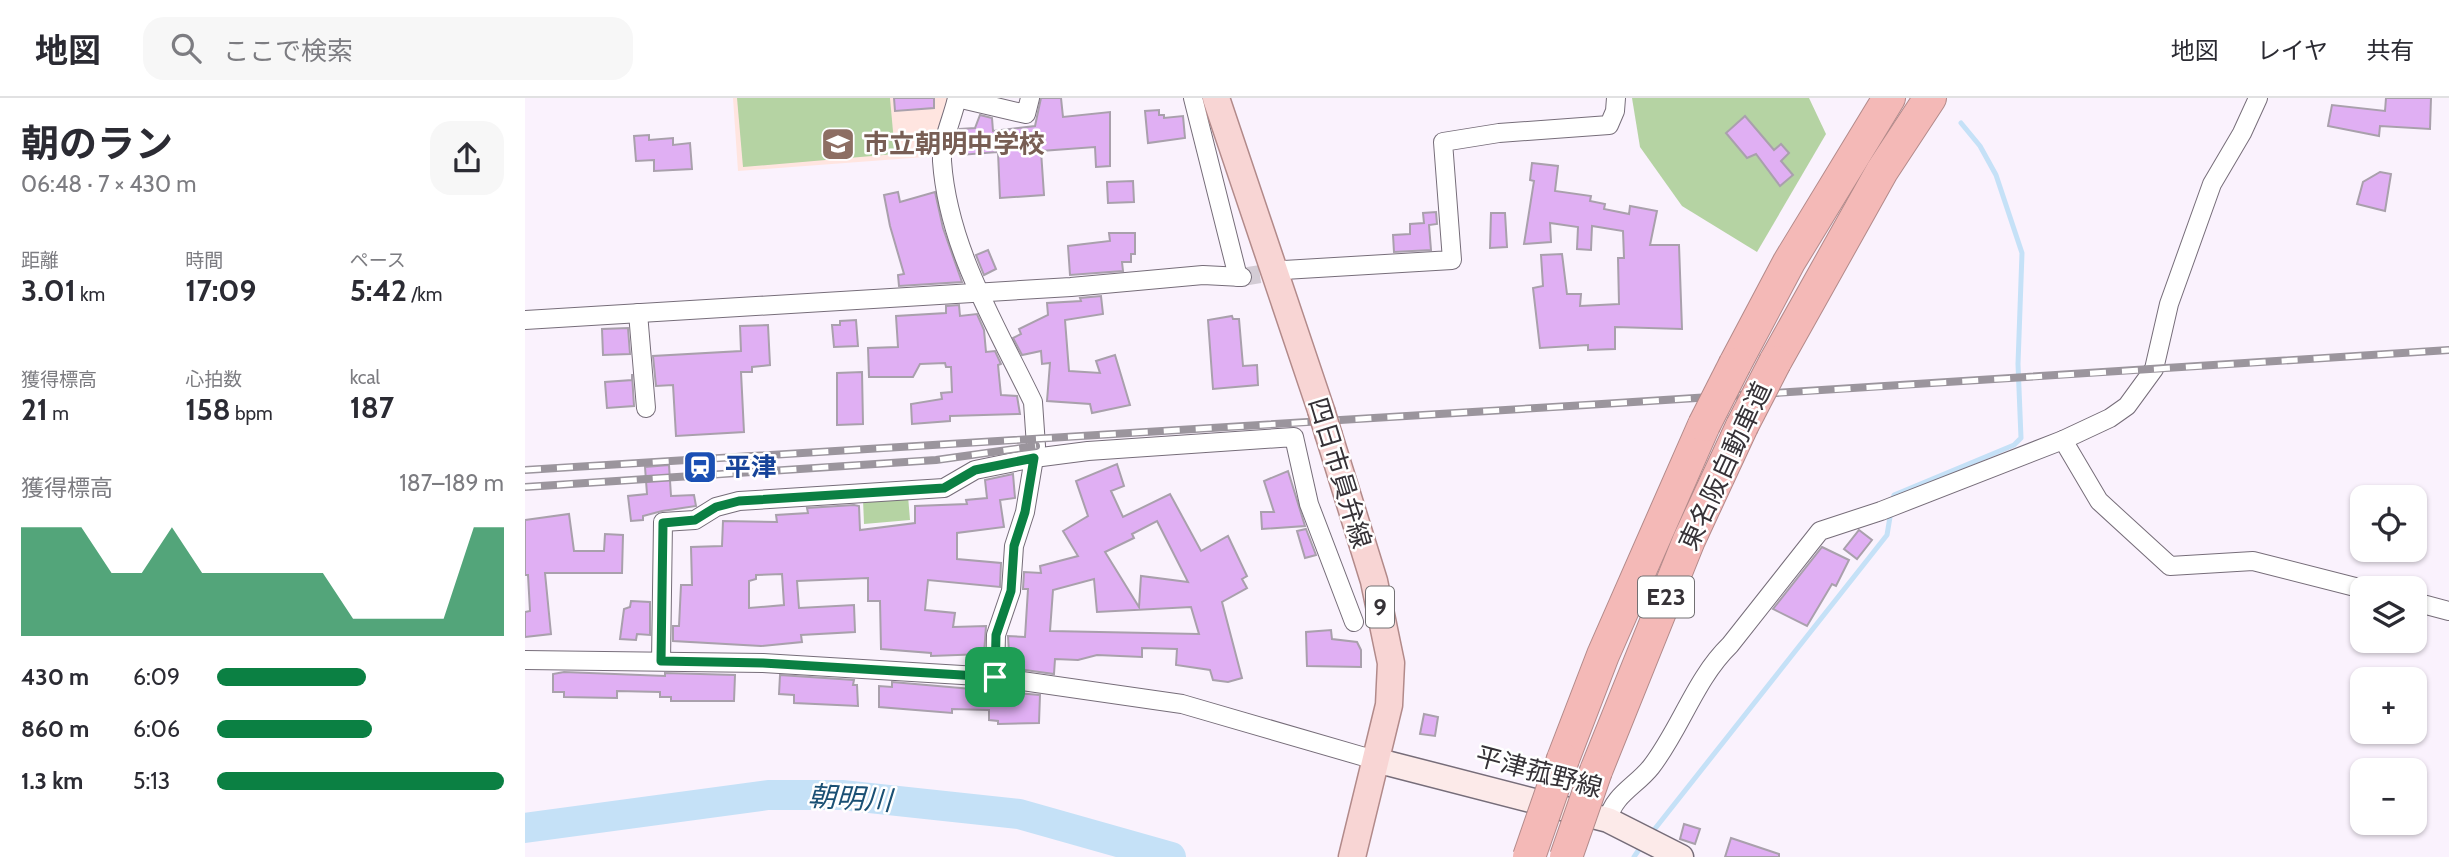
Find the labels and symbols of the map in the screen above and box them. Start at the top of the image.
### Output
school or university icon: 市立朝明中学校 [819,125,857,163]
place label: 市立朝明中学校 [863,128,1045,160]
street label: 東名阪自動車道 [1672,377,1778,555]
street label: 四日市員弁線 [1302,394,1378,552]
station icon: 平津 [681,448,719,486]
place label: 平津 [725,451,777,483]
road number: E23 [1638,576,1694,618]
road number: 9 [1366,586,1394,628]
pin [965,647,1025,707]
street label: 平津菰野線 [1472,740,1606,804]
water label: 朝明川 [807,779,896,817]

